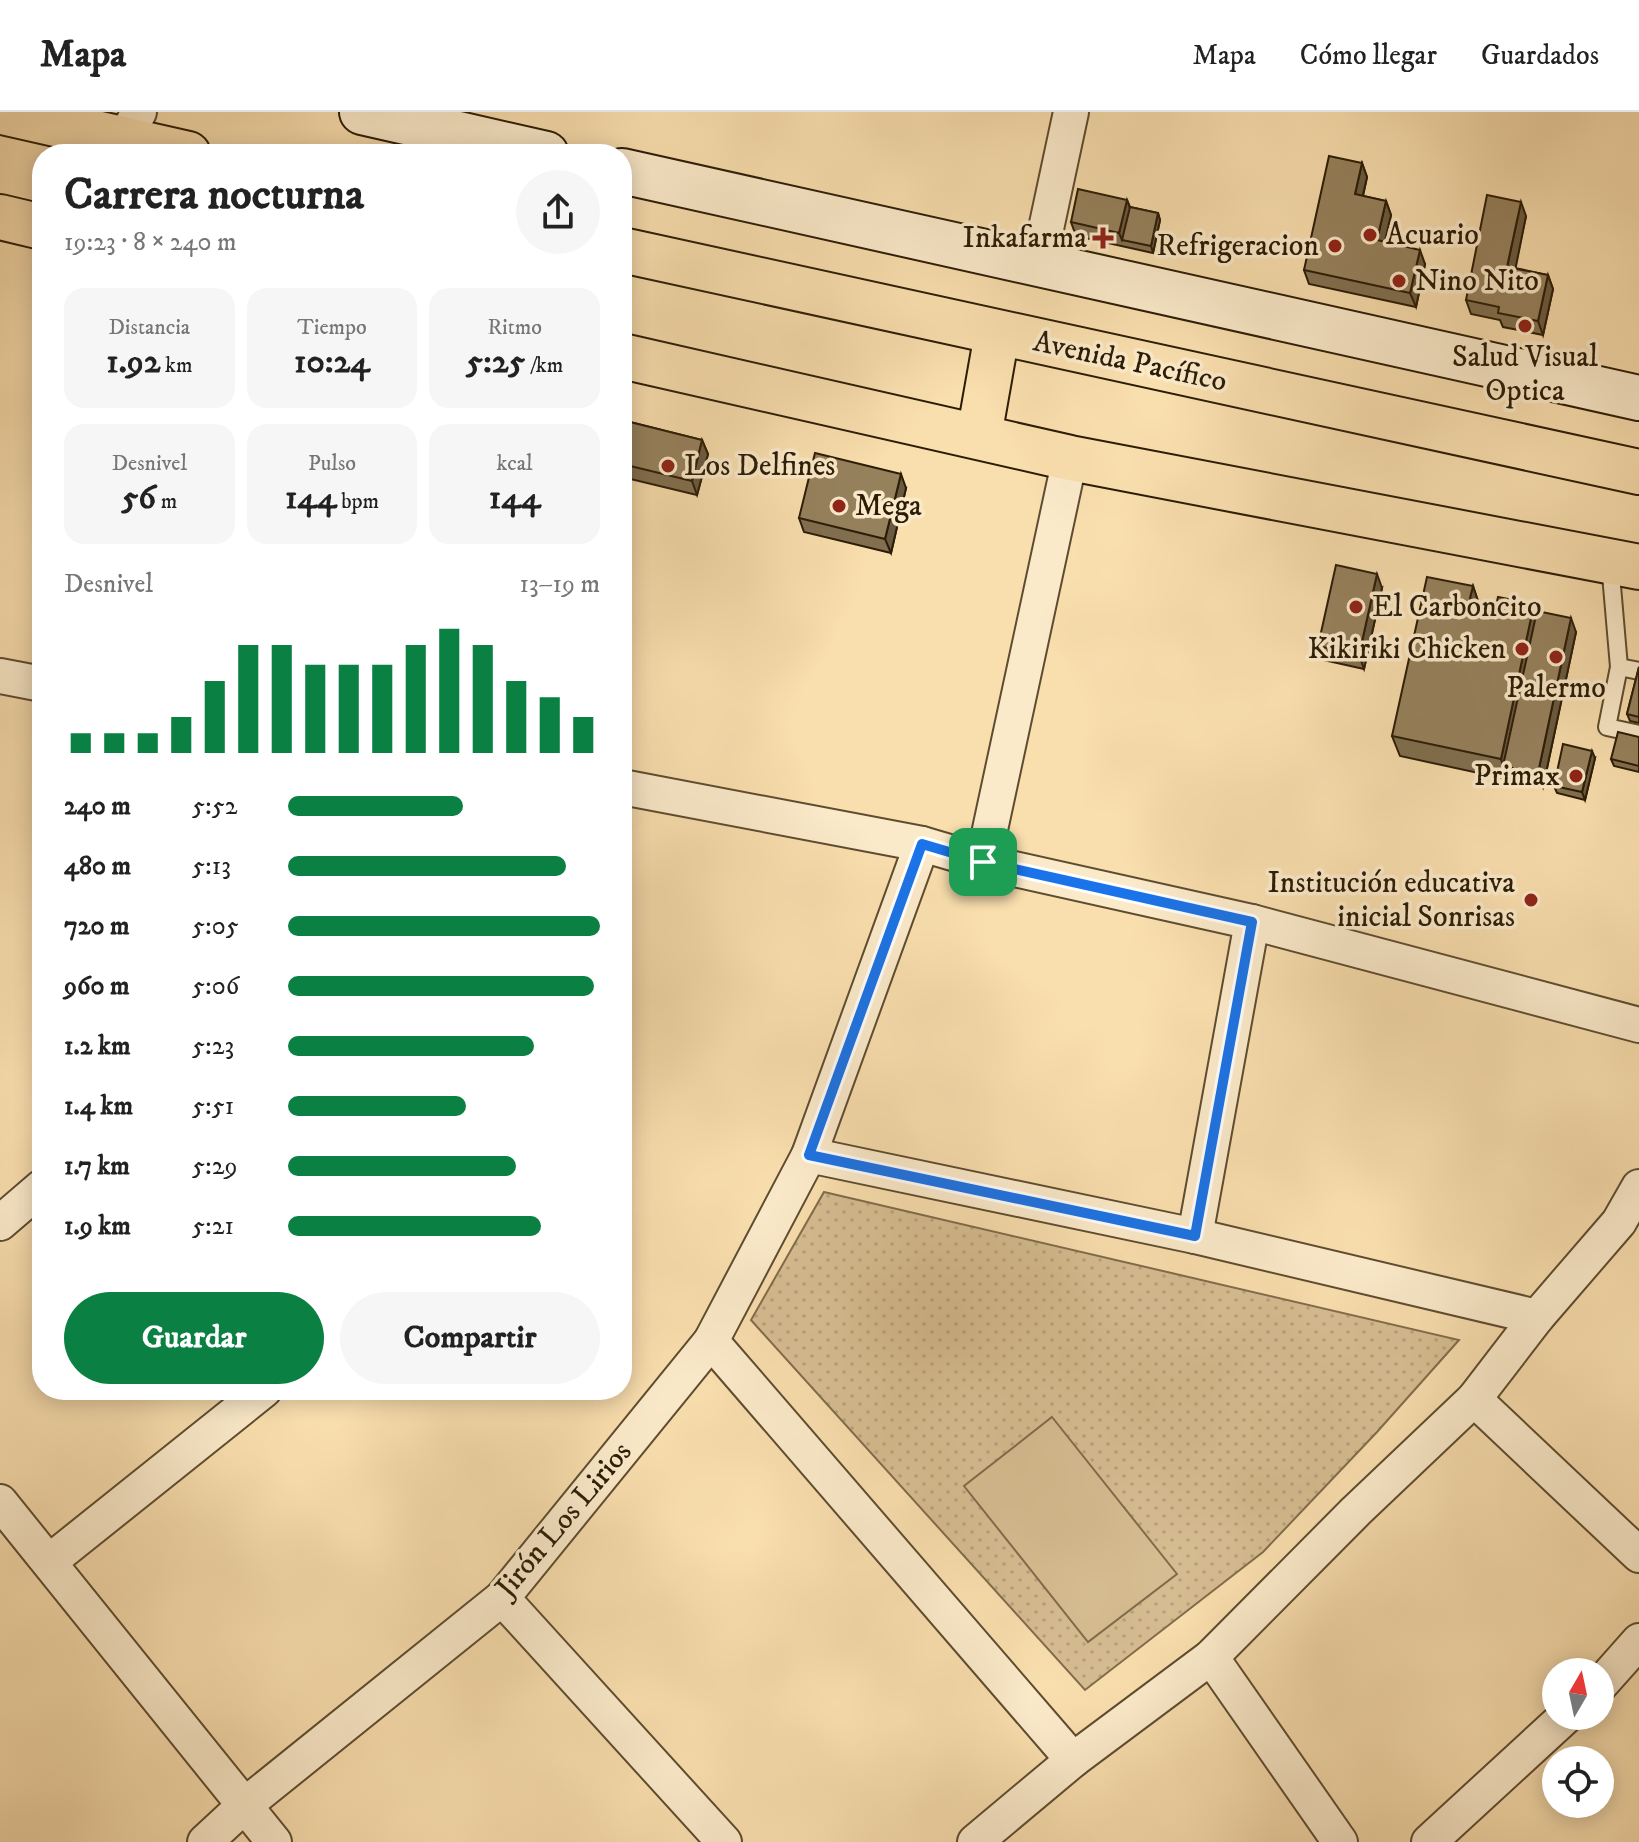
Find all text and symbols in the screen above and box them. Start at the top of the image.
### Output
text: Mapa [40,31,126,79]
text: Mapa [1192,38,1256,73]
text: Cómo llegar [1300,38,1437,73]
text: Guardados [1481,38,1599,73]
text: Carrera nocturna [64,168,364,223]
button: share [516,170,600,254]
place label: Acuario [1386,217,1479,254]
place label: Inkafarma [963,220,1087,257]
text: 19:23 · 8 × 240 m [64,226,236,259]
marker: Acuario [1361,226,1379,244]
place label: Refrigeracion [1156,228,1319,265]
marker: Inkafarma [1094,229,1112,247]
marker: Refrigeracion [1326,237,1344,255]
place label: Nino Nito [1415,263,1539,300]
marker: Nino Nito [1390,272,1408,290]
text: Distancia [108,314,190,341]
text: Tiempo [297,314,367,341]
text: Ritmo [487,314,542,341]
marker: Salud Visual Optica [1516,317,1534,335]
street label: Avenida Pacífico [1030,323,1230,401]
place label: Salud Visual Optica [1452,339,1598,410]
text: 1.92 [106,341,160,383]
text: 10:24 [294,341,370,383]
text: 5:25 [466,341,525,383]
text: km [160,352,193,379]
text: /km [525,352,563,379]
place label: Los Delfines [684,448,835,485]
text: Desnivel [112,450,187,477]
text: Pulso [308,450,356,477]
text: kcal [497,450,533,477]
marker: Los Delfines [659,457,677,475]
text: 56 [121,477,156,519]
text: 144 [285,477,337,519]
text: 144 [489,477,540,519]
text: m [156,488,177,515]
text: bpm [337,488,379,515]
place label: Mega [855,488,922,525]
marker: Mega [830,497,848,515]
text: Desnivel [64,568,153,601]
text: 13–19 m [520,568,600,601]
place label: El Carboncito [1372,589,1541,626]
marker: El Carboncito [1347,598,1365,616]
place label: Kikiriki Chicken [1308,631,1506,668]
marker: Kikiriki Chicken [1513,640,1531,658]
marker: Palermo [1547,648,1565,666]
place label: Palermo [1506,670,1606,707]
place label: Primax [1474,758,1560,795]
marker: Primax [1567,767,1585,785]
text: 240 m [64,790,131,823]
text: 5:52 [192,790,237,823]
pin [949,828,1017,896]
icon: arrive [961,840,1005,884]
text: 480 m [64,850,131,883]
text: 5:13 [192,850,231,883]
place label: Institución educativa inicial Sonrisas [1267,865,1515,936]
marker: Institución educativa inicial Sonrisas [1522,891,1540,909]
text: 720 m [64,910,130,943]
text: 5:05 [192,910,239,943]
text: 960 m [64,970,130,1003]
text: 5:06 [192,970,239,1003]
text: 1.2 km [64,1030,130,1063]
text: 5:23 [192,1030,234,1063]
text: 1.4 km [64,1090,133,1123]
text: 5:51 [192,1090,234,1123]
text: 1.7 km [64,1150,130,1183]
text: 5:29 [192,1150,237,1183]
text: 1.9 km [64,1210,131,1243]
text: 5:21 [192,1210,234,1243]
button: Guardar [64,1292,324,1384]
button: Compartir [340,1292,600,1384]
street label: Jirón Los Lirios [486,1434,640,1608]
north arrow [1542,1658,1614,1730]
map controls [1542,1658,1614,1818]
button: locate [1542,1746,1614,1818]

